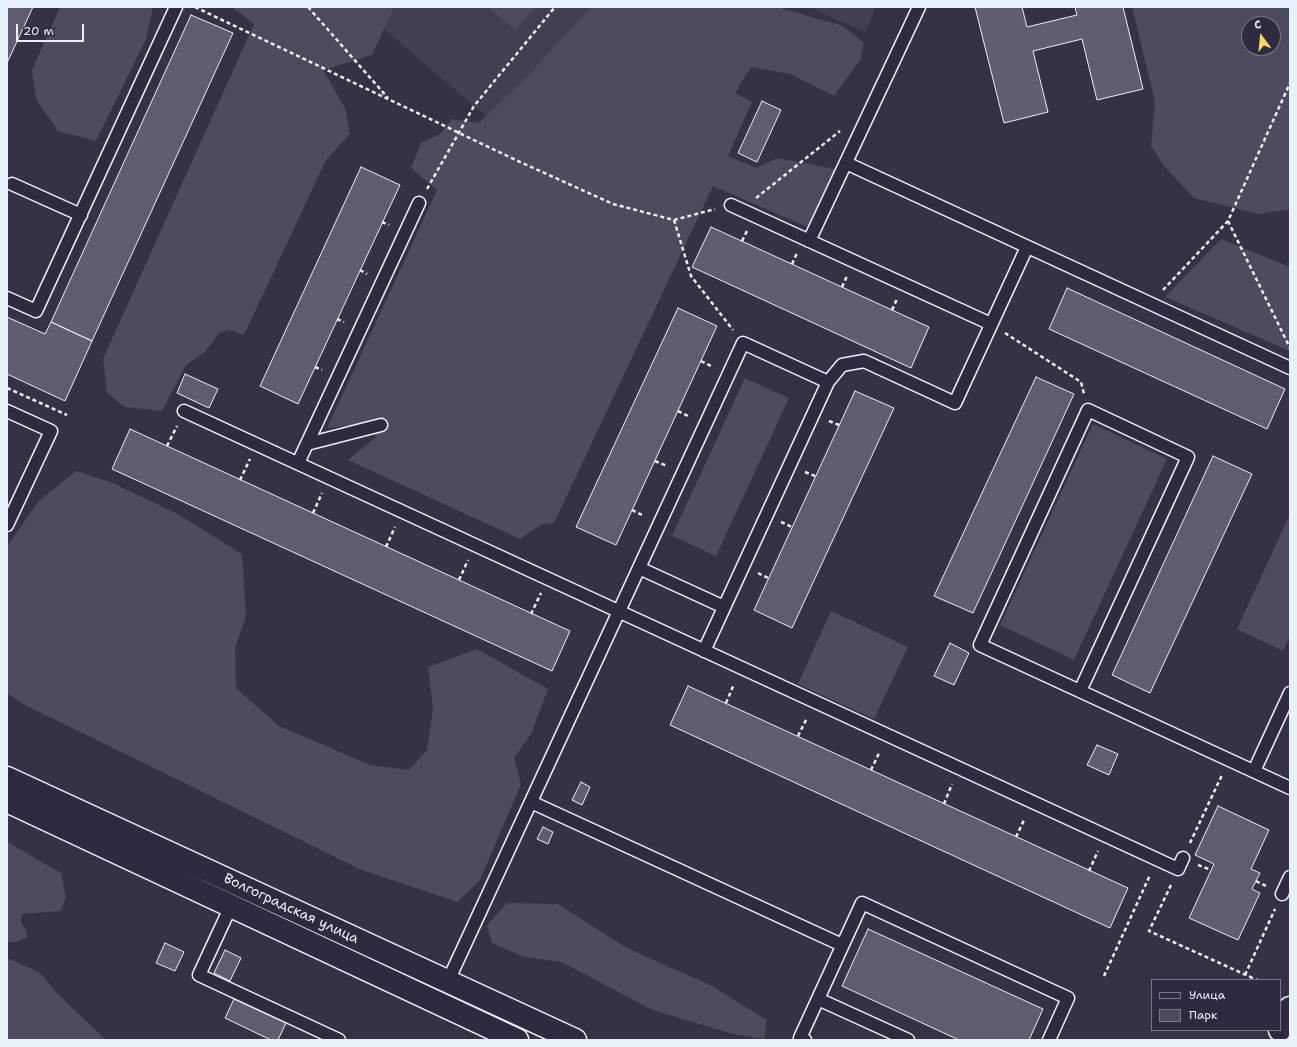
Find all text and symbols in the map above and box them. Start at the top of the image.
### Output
scale bar [18,16,86,42]
north arrow [1241,16,1281,56]
text: С [1253,17,1263,33]
text: 20 m [23,23,54,39]
street label: Волгоградская улица [221,870,361,948]
legend [1151,979,1281,1031]
text: Улица [1189,987,1225,1003]
text: Парк [1189,1007,1217,1023]

